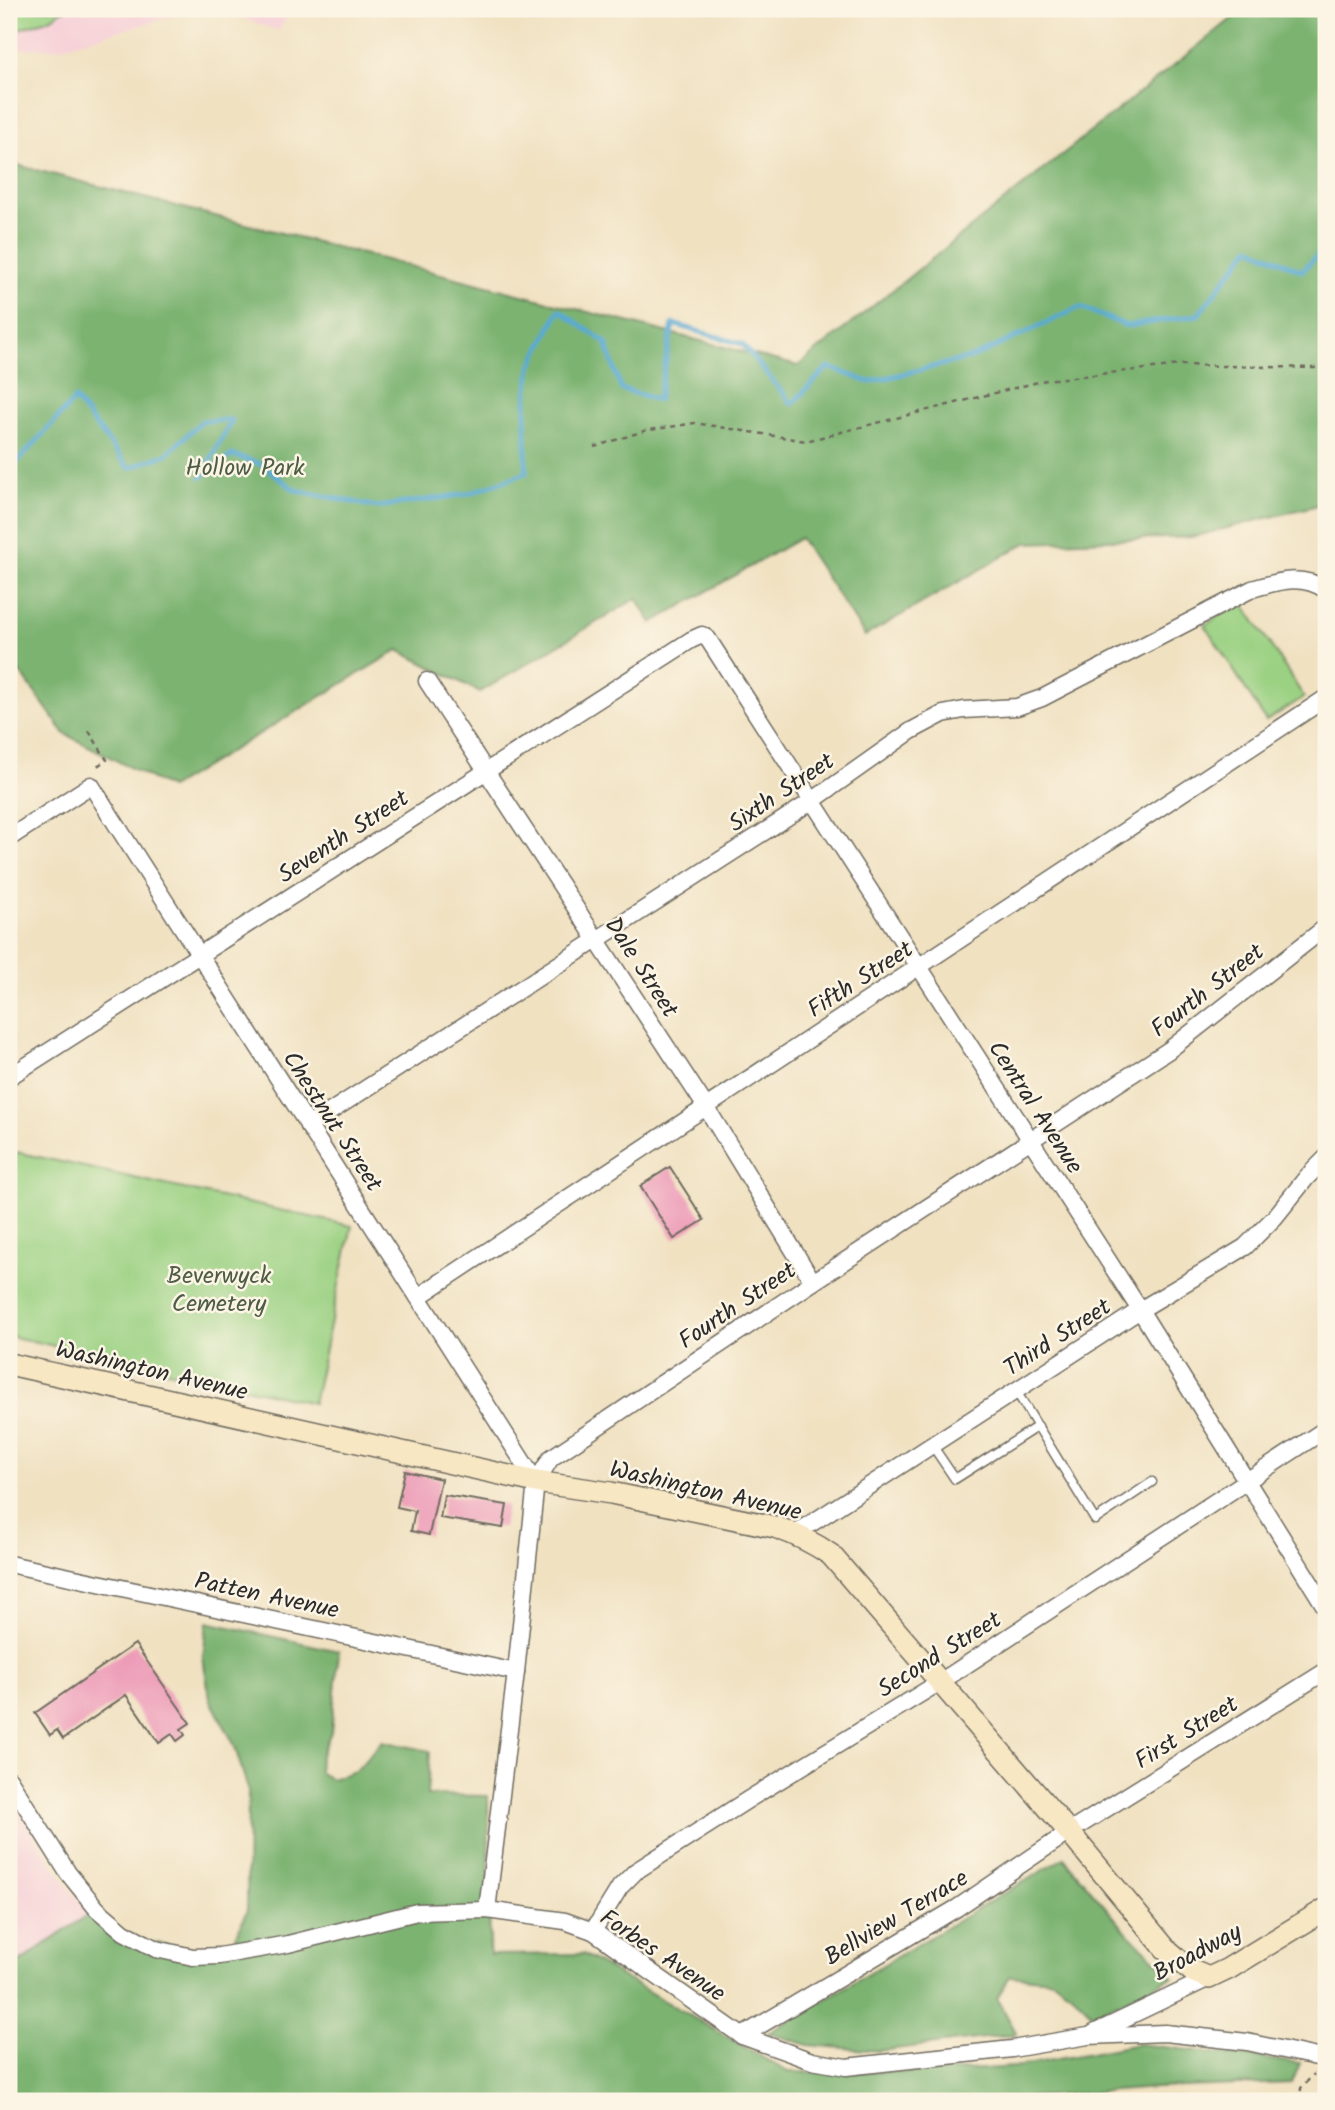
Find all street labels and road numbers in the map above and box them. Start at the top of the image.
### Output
street label: Sixth Street [721,743,844,843]
street label: Seventh Street [270,780,418,894]
street label: Dale Street [593,909,689,1027]
street label: Fifth Street [800,931,922,1029]
street label: Fourth Street [1143,934,1274,1048]
street label: Central Avenue [977,1033,1093,1183]
street label: Chestnut Street [271,1043,393,1201]
street label: Fourth Street [671,1252,806,1360]
street label: Third Street [996,1288,1120,1388]
street label: Washington Avenue [52,1330,252,1413]
street label: Washington Avenue [606,1450,806,1533]
street label: Patten Avenue [191,1562,343,1631]
street label: Second Street [870,1601,1010,1709]
street label: First Street [1127,1686,1247,1781]
street label: Bellview Terrace [817,1860,977,1977]
street label: Forbes Avenue [591,1899,733,2013]
street label: Broadway [1146,1913,1250,1993]

